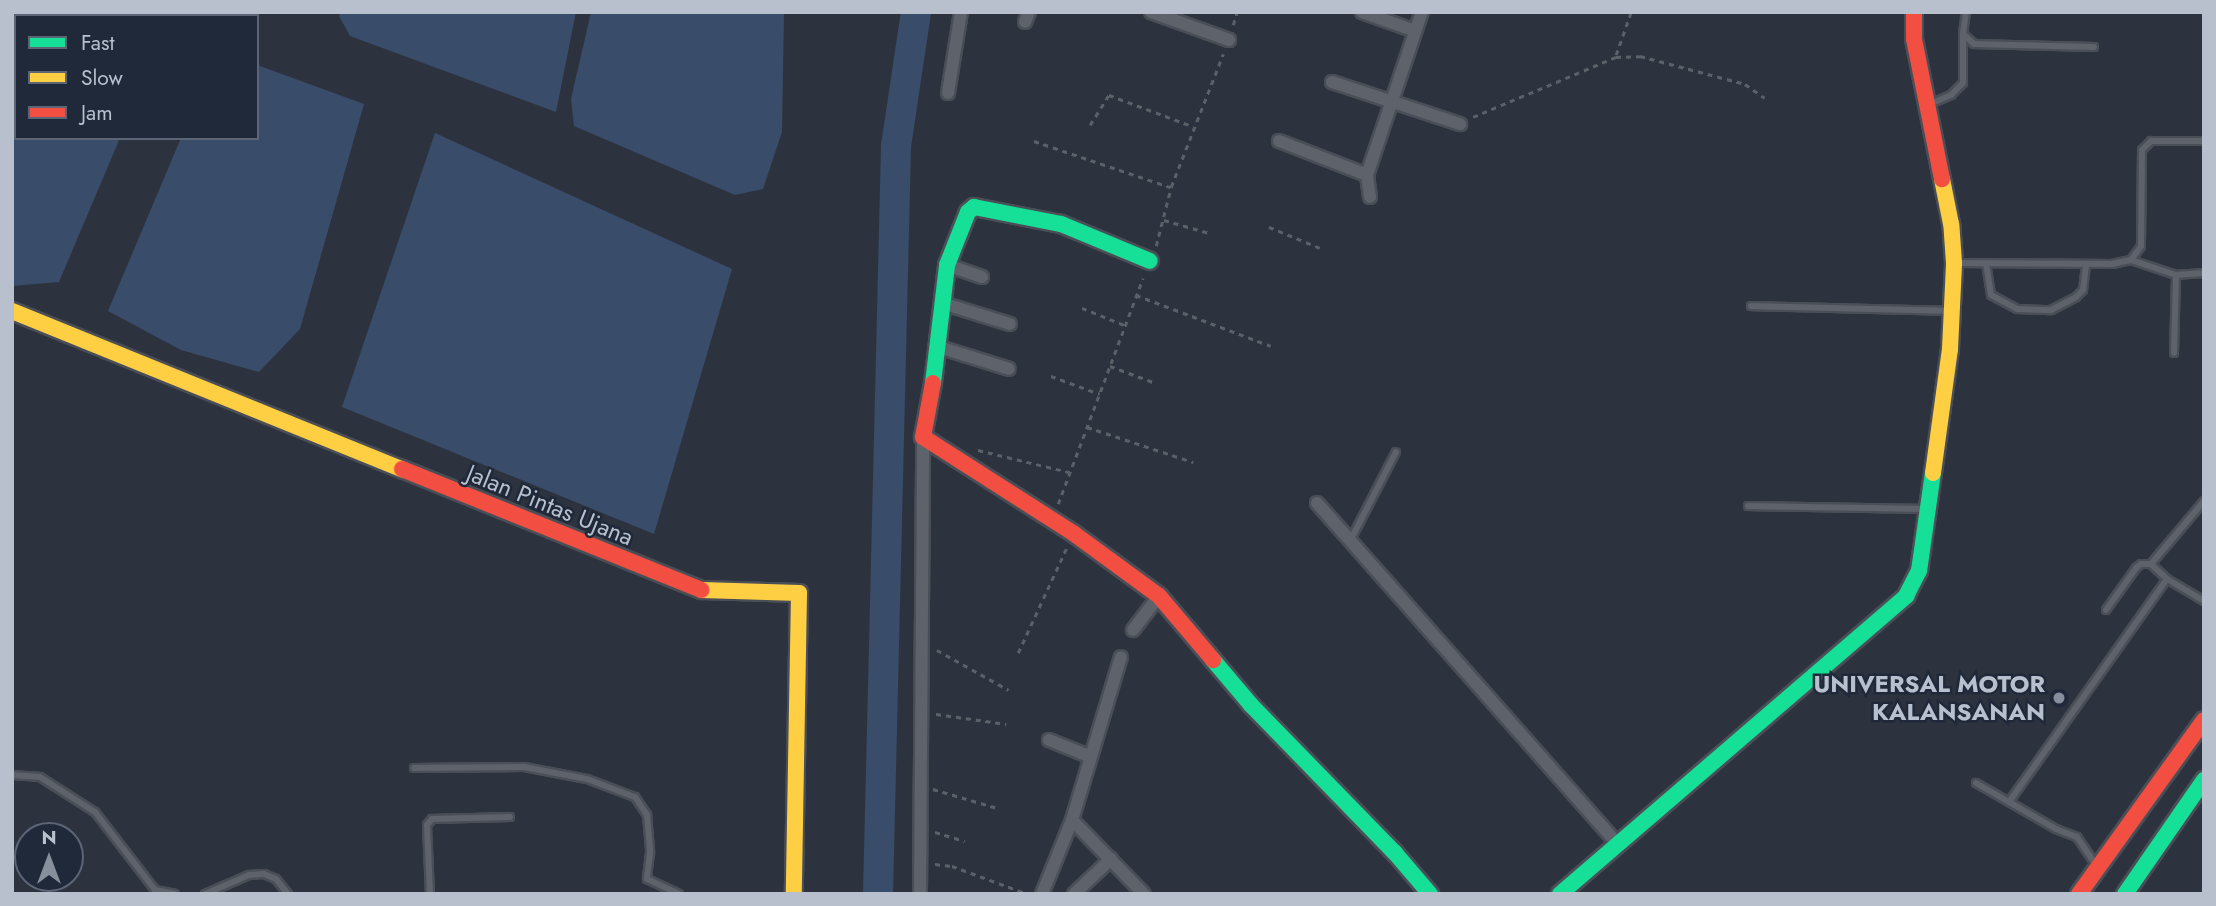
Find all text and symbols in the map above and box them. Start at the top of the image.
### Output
legend [14,14,259,140]
text: Fast [81,28,114,58]
text: Slow [81,63,123,93]
text: Jam [81,98,113,128]
street label: Jalan Pintas Ujana [463,458,637,552]
place label: UNIVERSAL MOTOR KALANSANAN [1813,670,2045,726]
marker: UNIVERSAL MOTOR KALANSANAN [2051,690,2067,706]
north arrow [14,822,84,892]
text: N [41,824,57,851]

